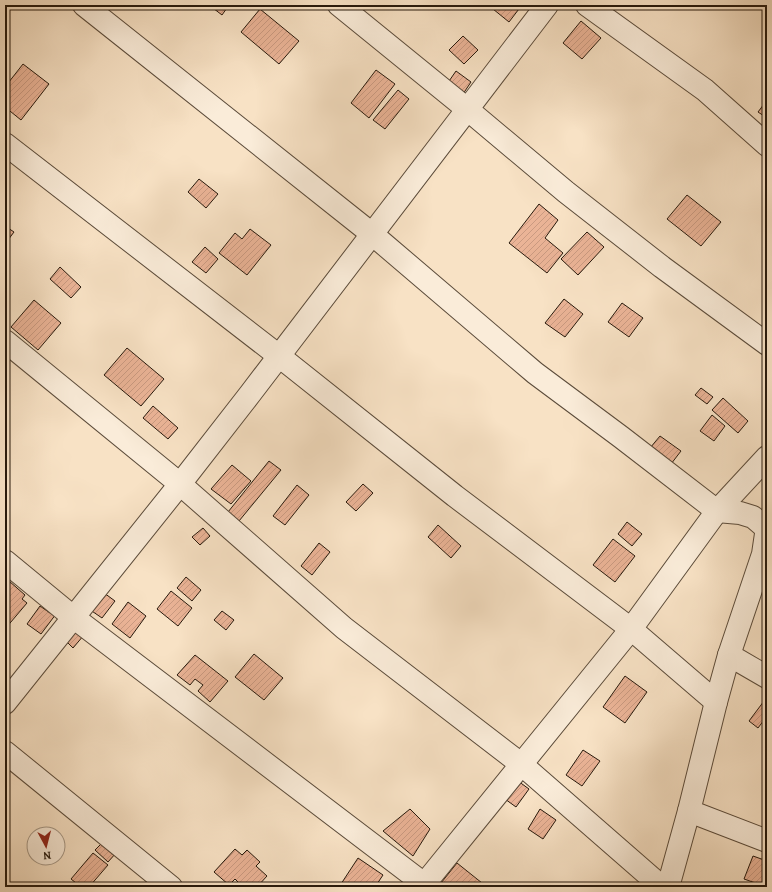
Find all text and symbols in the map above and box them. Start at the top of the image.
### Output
north arrow [26,826,66,866]
text: N [42,847,52,863]

